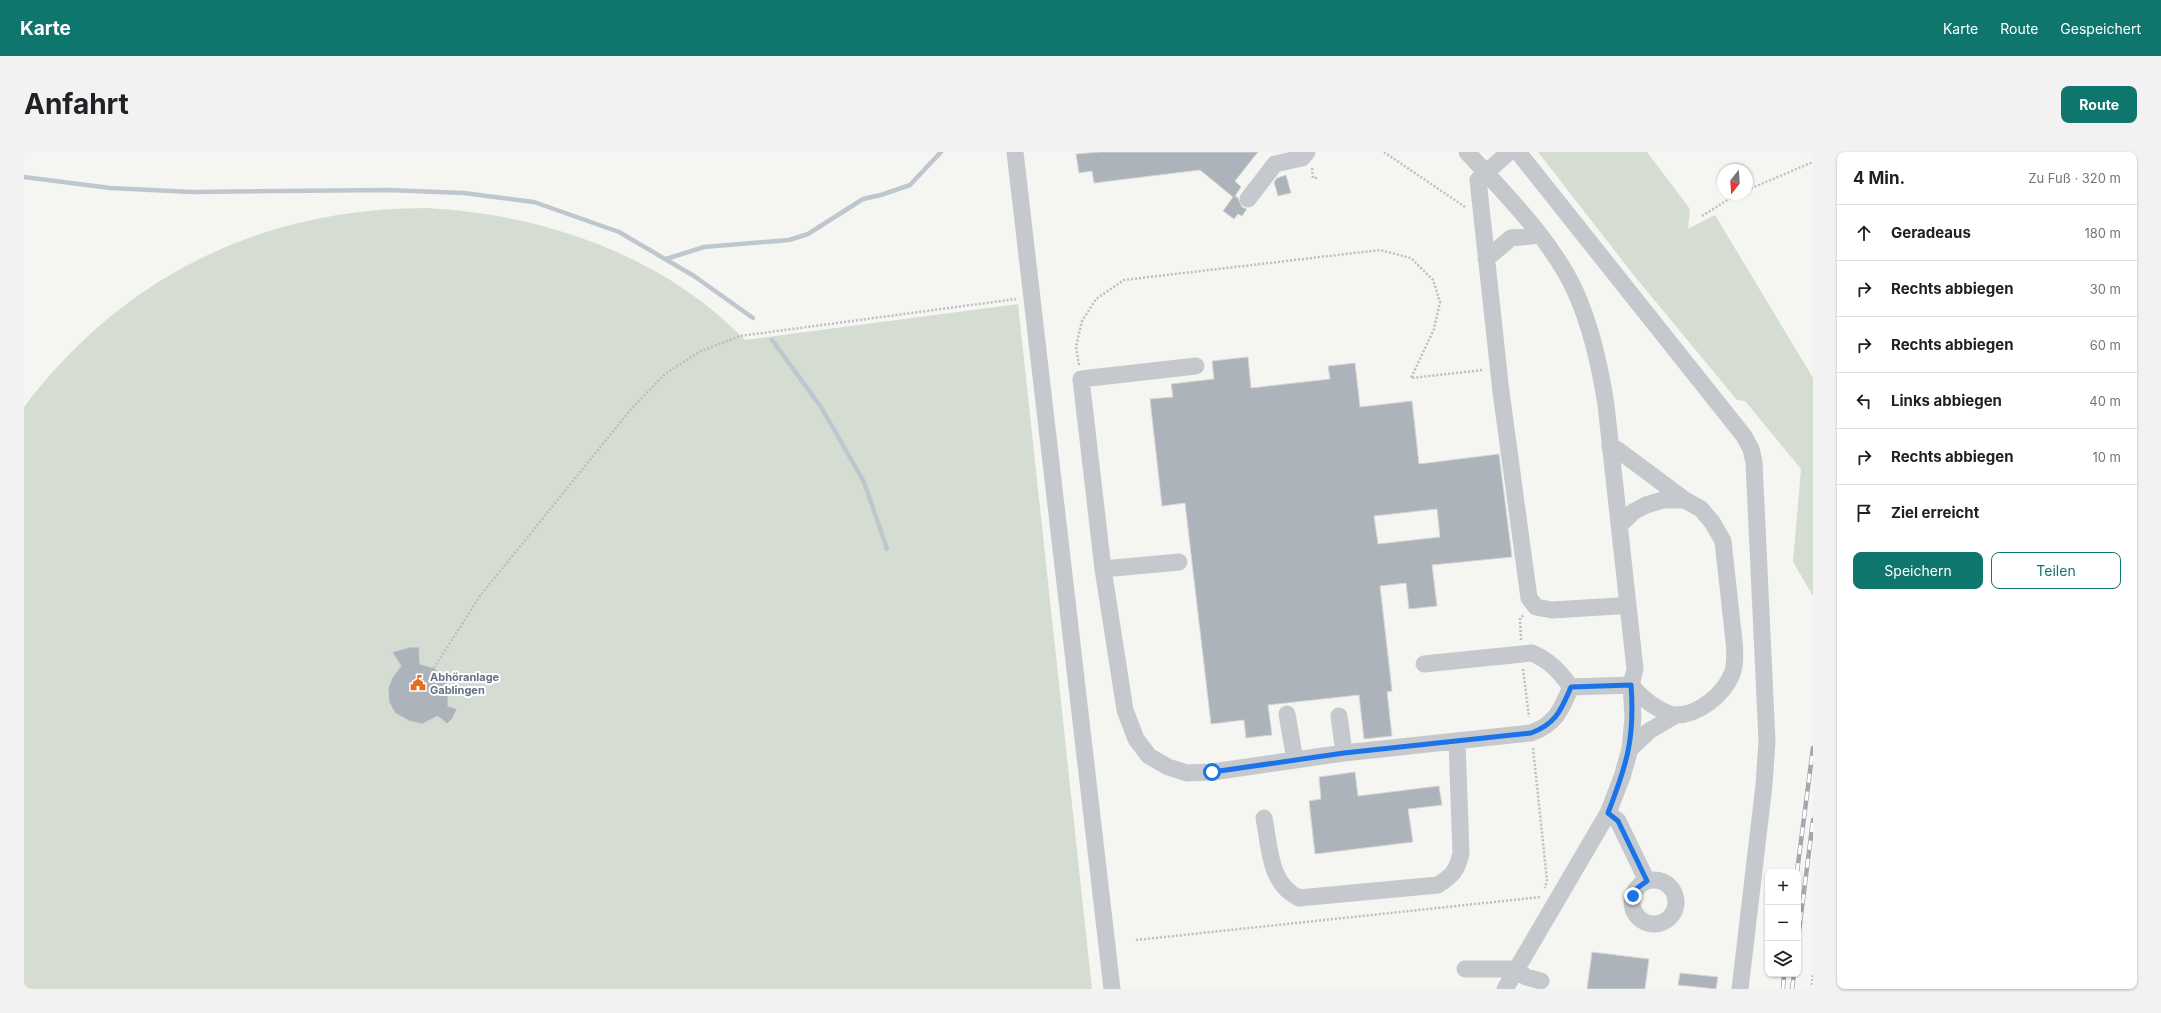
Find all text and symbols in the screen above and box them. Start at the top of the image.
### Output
text: Karte [20,17,71,40]
text: Karte [1943,20,1978,37]
text: Route [2000,20,2038,37]
text: Gespeichert [2060,20,2141,37]
button: Route [2061,86,2137,123]
text: Anfahrt [24,87,129,121]
north arrow [1717,164,1753,200]
text: 4 Min. [1853,168,1905,188]
text: Zu Fuß · 320 m [2028,170,2121,186]
icon: ahead [1853,222,1875,244]
text: Geradeaus [1891,223,1971,242]
text: 180 m [2084,225,2121,241]
icon: right [1853,278,1875,300]
text: Rechts abbiegen [1891,279,2013,298]
text: 30 m [2090,281,2121,297]
icon: right [1853,334,1875,356]
text: Rechts abbiegen [1891,335,2013,354]
text: 60 m [2090,337,2121,353]
icon: left [1853,390,1875,412]
text: Links abbiegen [1891,391,2002,410]
text: 40 m [2089,393,2121,409]
icon: right [1853,446,1875,468]
text: Rechts abbiegen [1891,447,2013,466]
text: 10 m [2092,449,2121,465]
icon: arrive [1853,502,1875,524]
text: Ziel erreicht [1891,503,1979,522]
button: Speichern [1853,552,1983,589]
button: Teilen [1991,552,2121,589]
place label: Abhöranlage Gablingen [430,670,500,697]
public building icon: Abhöranlage Gablingen [409,674,427,692]
route start [1203,763,1221,781]
map controls [1765,869,1801,977]
button: + [1765,869,1801,905]
route end [1624,887,1642,905]
button: − [1765,905,1801,941]
button: layers [1765,941,1801,977]

